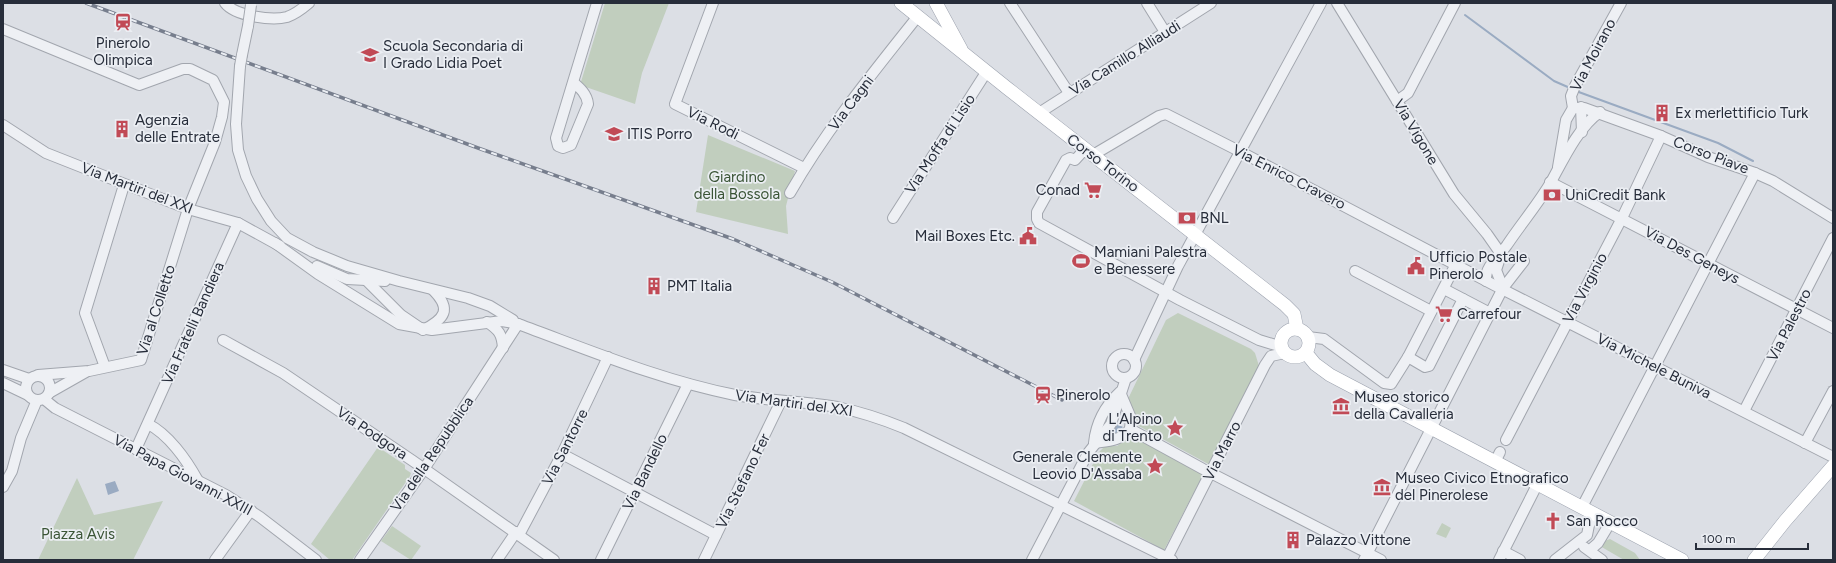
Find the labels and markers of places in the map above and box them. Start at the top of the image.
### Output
station icon: Pinerolo Olimpica [113,12,133,32]
place label: Pinerolo Olimpica [93,34,153,69]
place label: Scuola Secondaria di I Grado Lidia Poet [383,37,523,72]
school or university icon: Scuola Secondaria di I Grado Lidia Poet [360,45,380,65]
building icon: Ex merlettificio Turk [1652,103,1672,123]
place label: Ex merlettificio Turk [1675,104,1809,122]
place label: Agenzia delle Entrate [135,111,220,146]
building icon: Agenzia delle Entrate [112,119,132,139]
school or university icon: ITIS Porro [604,124,624,144]
place label: ITIS Porro [627,125,693,143]
supermarket icon: Conad [1083,180,1103,200]
place label: Conad [1036,181,1080,199]
bank icon: UniCredit Bank [1542,185,1562,205]
place label: UniCredit Bank [1565,186,1666,204]
bank icon: BNL [1177,208,1197,228]
place label: BNL [1200,209,1229,227]
public building icon: Mail Boxes Etc. [1018,226,1038,246]
place label: Mail Boxes Etc. [915,227,1015,245]
place label: Mamiani Palestra e Benessere [1094,243,1207,278]
place label: Ufficio Postale Pinerolo [1429,248,1527,283]
sports icon: Mamiani Palestra e Benessere [1071,251,1091,271]
public building icon: Ufficio Postale Pinerolo [1406,256,1426,276]
building icon: PMT Italia [644,276,664,296]
place label: PMT Italia [667,277,732,295]
supermarket icon: Carrefour [1434,304,1454,324]
place label: Carrefour [1457,305,1521,323]
station icon: Pinerolo [1033,385,1053,405]
place label: Pinerolo [1056,386,1111,404]
place label: Museo storico della Cavalleria [1354,388,1454,423]
museum icon: Museo storico della Cavalleria [1331,396,1351,416]
place label: L'Alpino di Trento [1102,410,1162,445]
place icon: L'Alpino di Trento [1165,418,1185,438]
place label: Generale Clemente Leovio D'Assaba [1012,448,1142,483]
place icon: Generale Clemente Leovio D'Assaba [1145,456,1165,476]
place label: Museo Civico Etnografico del Pinerolese [1395,469,1569,504]
museum icon: Museo Civico Etnografico del Pinerolese [1372,477,1392,497]
church icon: San Rocco [1543,511,1563,531]
place label: San Rocco [1566,512,1638,530]
building icon: Palazzo Vittone [1283,530,1303,550]
place label: Palazzo Vittone [1306,531,1411,549]

